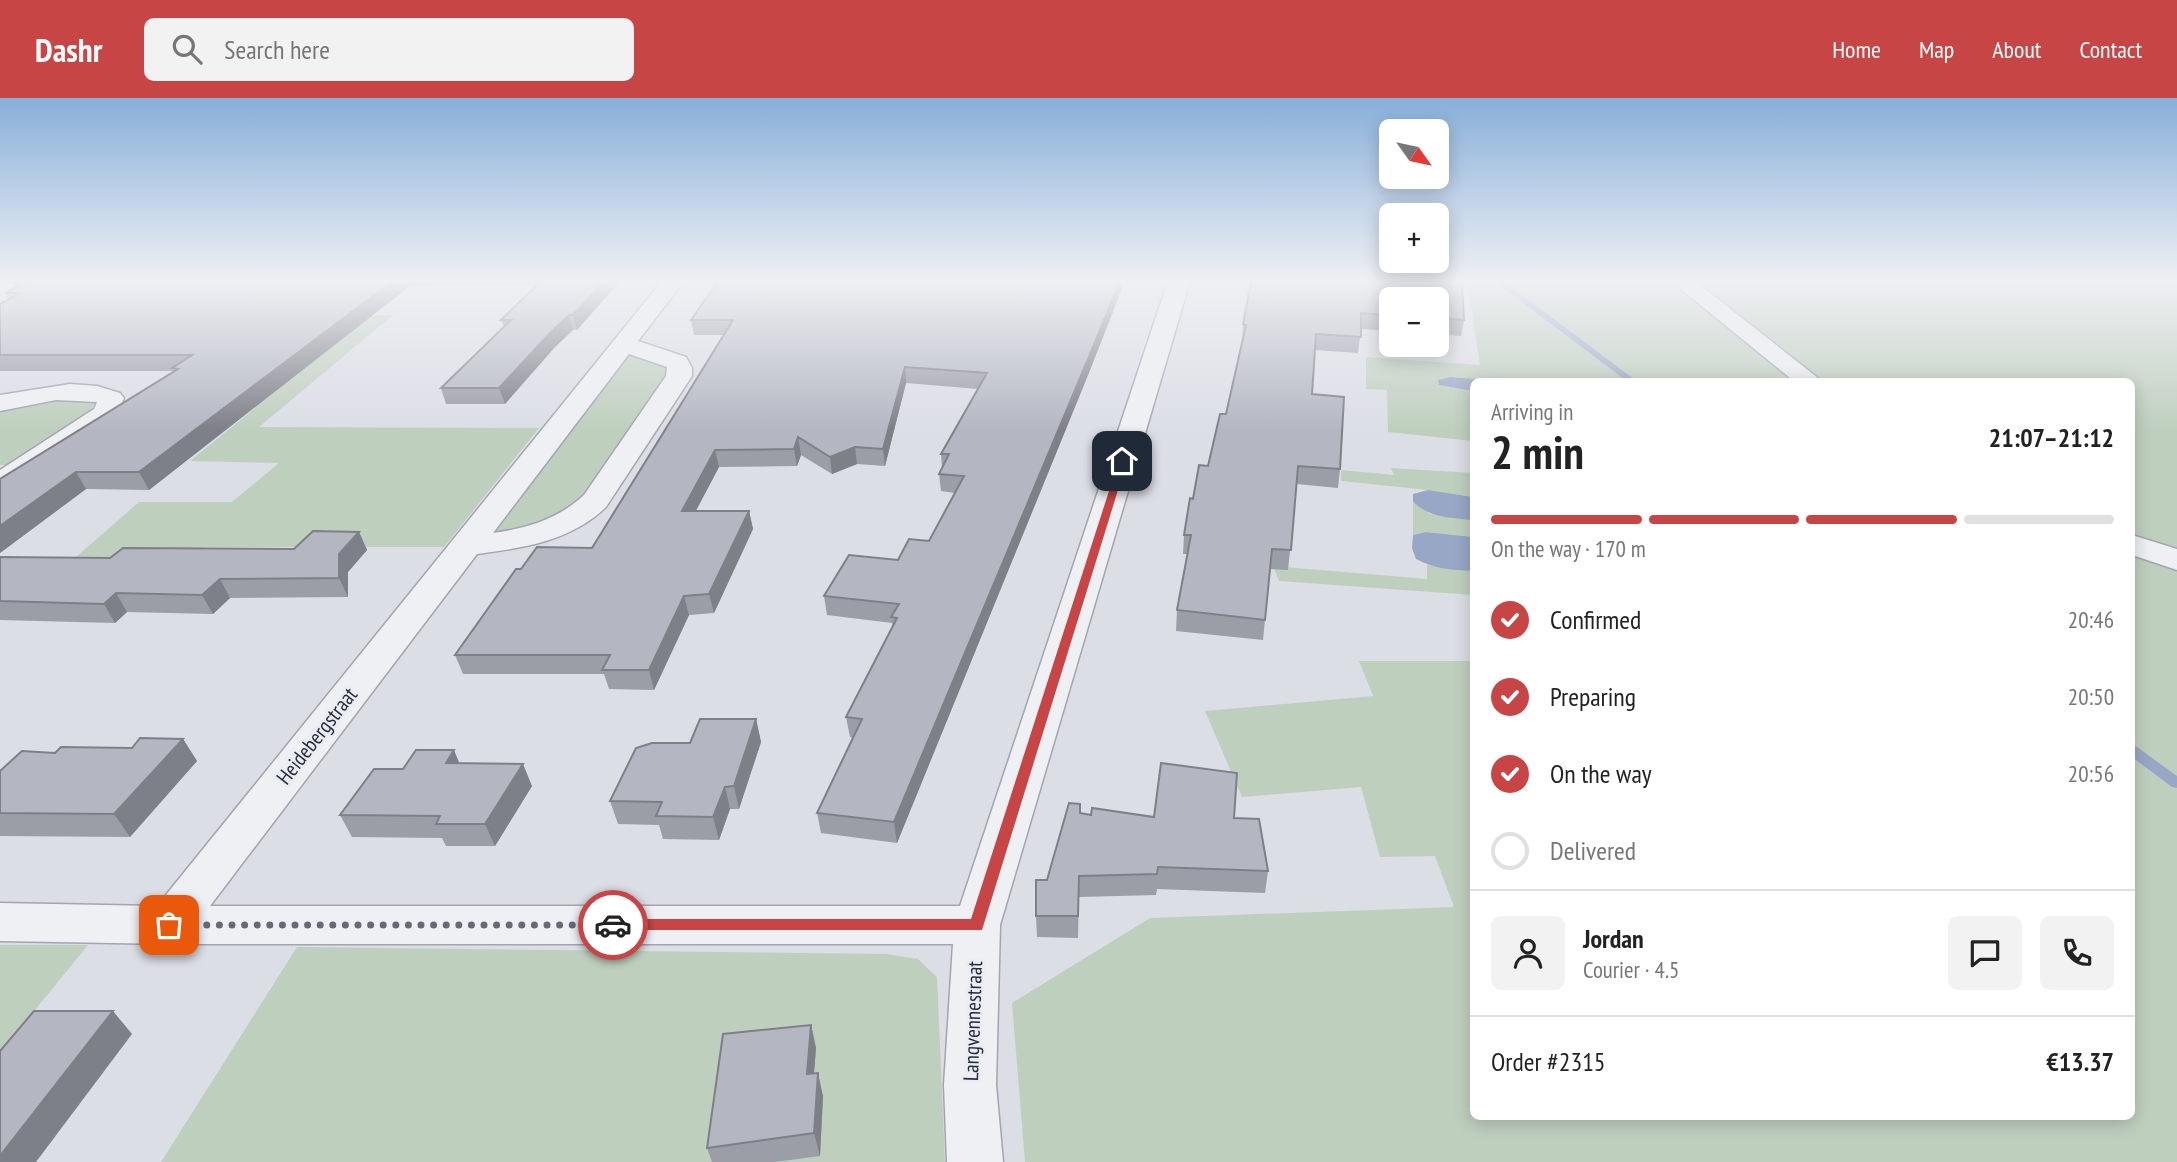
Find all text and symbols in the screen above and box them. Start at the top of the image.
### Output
search box [144,18,634,81]
text: Dashr [35,28,102,71]
icon: search [168,30,206,68]
text: Search here [224,33,330,66]
text: Home [1832,34,1881,65]
text: Map [1919,34,1954,65]
text: About [1992,34,2041,65]
text: Contact [2079,34,2142,65]
north arrow [1379,119,1449,189]
map controls [1379,119,1449,357]
button: + [1379,203,1449,273]
button: − [1379,287,1449,357]
text: Arriving in [1491,397,1573,426]
text: 21:07–21:12 [1989,421,2114,454]
text: 2 min [1491,422,1584,482]
pin [1092,431,1152,491]
icon: home [1103,442,1141,480]
text: On the way · 170 m [1491,534,1646,563]
icon: check [1491,601,1529,639]
text: Confirmed [1550,603,1641,636]
text: 20:46 [2068,605,2114,634]
icon: check [1491,678,1529,716]
text: Preparing [1550,680,1636,713]
street label: Heidebergstraat [270,681,363,790]
text: 20:50 [2068,682,2114,711]
icon: check [1491,755,1529,793]
text: On the way [1550,757,1652,790]
text: 20:56 [2068,759,2114,788]
text: Delivered [1550,834,1636,867]
courier [578,890,648,960]
pin [139,895,199,955]
icon: bag [150,906,188,944]
icon: car [594,906,632,944]
button: person [1491,916,1565,990]
button: chat [1948,916,2022,990]
button: phone [2040,916,2114,990]
text: Jordan [1583,922,1644,955]
text: Courier · 4.5 [1583,955,1679,984]
street label: Langvennestraat [957,960,988,1082]
text: Order #2315 [1491,1045,1606,1078]
text: €13.37 [2046,1045,2114,1078]

